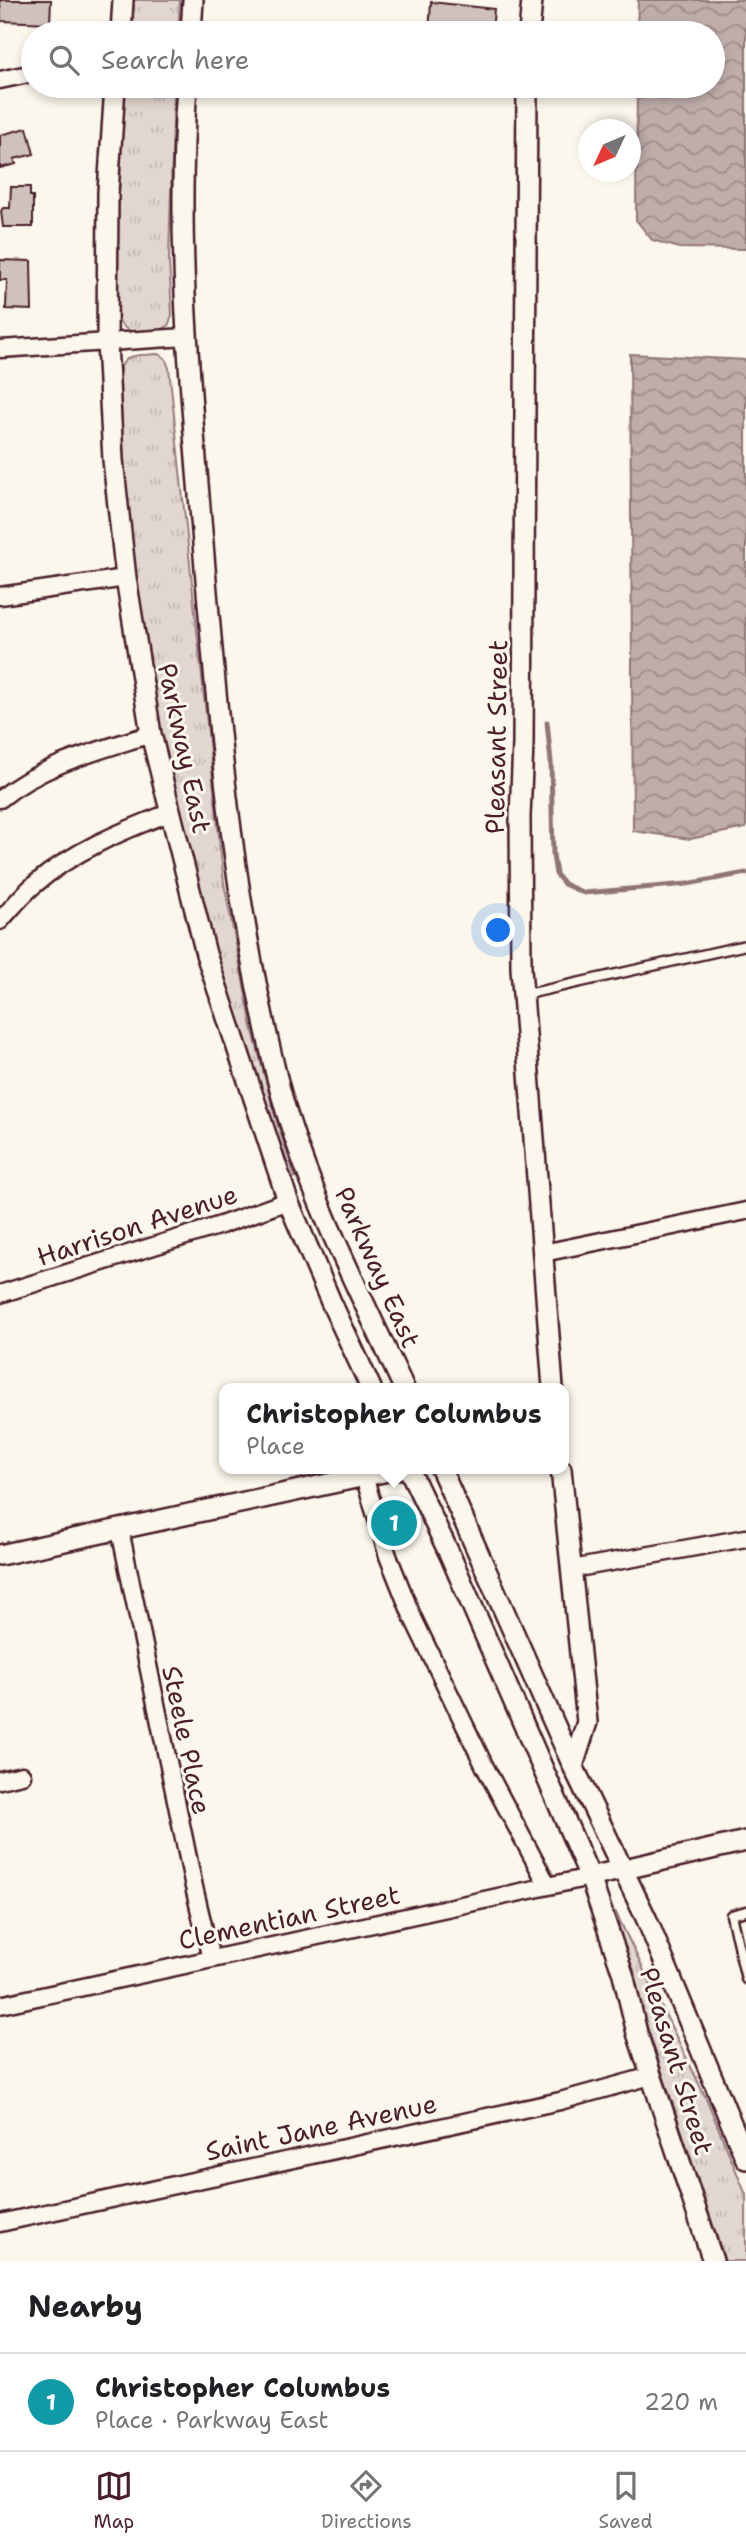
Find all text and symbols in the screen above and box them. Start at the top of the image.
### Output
search box [21,21,725,98]
icon: search [45,41,83,79]
text: Search here [101,42,250,77]
north arrow [578,119,641,182]
street label: Pleasant Street [477,639,515,835]
street label: Parkway East [150,660,220,836]
your location [481,913,515,947]
street label: Harrison Avenue [32,1176,242,1274]
street label: Parkway East [327,1181,429,1353]
popup [219,1383,569,1474]
text: Christopher Columbus [246,1396,542,1431]
text: Place [246,1431,305,1461]
pin: 1 [371,1497,417,1549]
street label: Steele Place [154,1662,220,1818]
street label: Clementian Street [175,1876,403,1958]
street label: Pleasant Street [632,1963,722,2159]
street label: Saint Jane Avenue [202,2085,440,2169]
text: Nearby [28,2286,143,2327]
text: Christopher Columbus [95,2370,390,2405]
text: 1 [46,2387,56,2417]
text: 220 m [644,2387,718,2417]
text: Place · Parkway East [95,2405,329,2435]
tab: Map [93,2467,134,2534]
tab: Directions [321,2467,412,2534]
tab: Saved [599,2467,653,2534]

